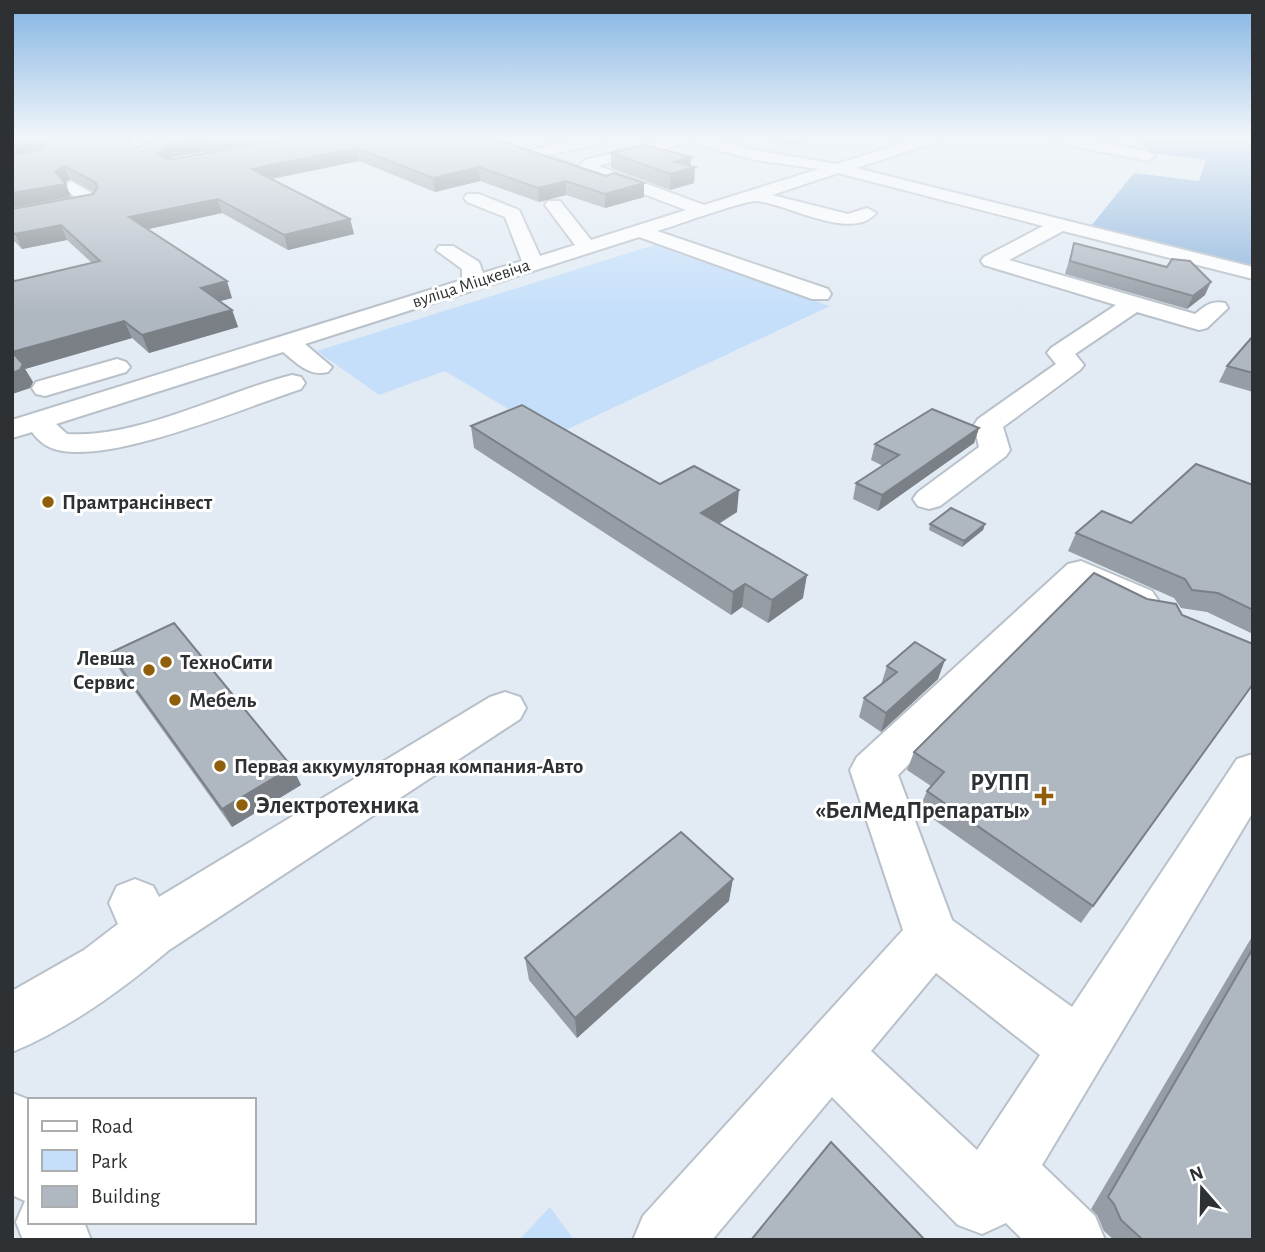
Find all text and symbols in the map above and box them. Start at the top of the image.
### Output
street label: вуліца Міцкевіча [410,256,532,311]
place label: Прамтрансінвест [62,492,213,513]
marker: Прамтрансінвест [40,494,56,510]
place label: Левша Сервис [73,648,135,693]
place label: ТехноСити [180,652,273,673]
marker: ТехноСити [158,654,174,670]
marker: Левша Сервис [141,662,157,678]
place label: Мебель [189,690,257,711]
marker: Мебель [167,692,183,708]
place label: Первая аккумуляторная компания-Авто [234,756,583,777]
marker: Первая аккумуляторная компания-Авто [212,758,228,774]
place label: РУПП «БелМедПрепараты» [815,771,1030,823]
marker: РУПП «БелМедПрепараты» [1036,788,1052,804]
place label: Электротехника [256,794,419,818]
marker: Электротехника [234,797,250,813]
legend [28,1098,256,1224]
text: Road [91,1116,133,1137]
text: Park [91,1151,128,1172]
north arrow [1167,1154,1237,1224]
text: N [1187,1163,1206,1186]
text: Building [91,1186,161,1207]

